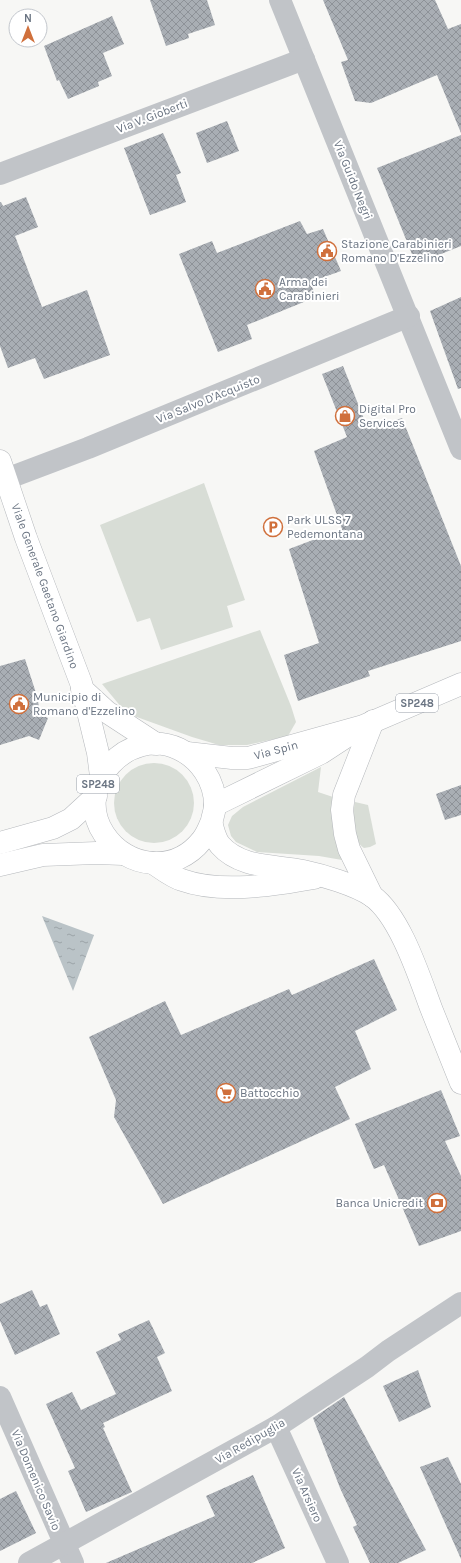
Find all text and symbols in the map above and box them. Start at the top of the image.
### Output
north arrow [8,8,48,48]
text: N [24,12,32,25]
street label: Via V. Gioberti [114,96,190,136]
street label: Via Guido Negri [331,138,375,222]
place label: Stazione Carabinieri Romano D'Ezzelino [341,237,452,265]
public building icon: Stazione Carabinieri Romano D'Ezzelino [316,240,338,262]
place label: Arma dei Carabinieri [279,275,340,303]
public building icon: Arma dei Carabinieri [254,278,276,300]
street label: Via Salvo D'Acquisto [154,372,262,426]
place label: Digital Pro Services [359,402,416,430]
shop icon: Digital Pro Services [334,405,356,427]
street label: Viale Generale Gaetano Giardino [9,501,81,671]
place label: Park ULSS 7 Pedemontana [287,513,363,541]
parking icon: Park ULSS 7 Pedemontana [262,516,284,538]
place label: Municipio di Romano d'Ezzelino [33,690,135,718]
public building icon: Municipio di Romano d'Ezzelino [8,693,30,715]
road number: SP248 [396,694,438,712]
street label: Via Spin [253,737,299,763]
road number: SP248 [77,775,119,793]
supermarket icon: Battocchio [215,1082,237,1104]
place label: Battocchio [240,1086,299,1100]
bank icon: Banca Unicredit [426,1192,448,1214]
place label: Banca Unicredit [336,1196,423,1210]
street label: Via Redipuglia [212,1415,288,1467]
street label: Via Domenico Savio [8,1428,64,1532]
street label: Via Arsiero [289,1466,325,1524]

